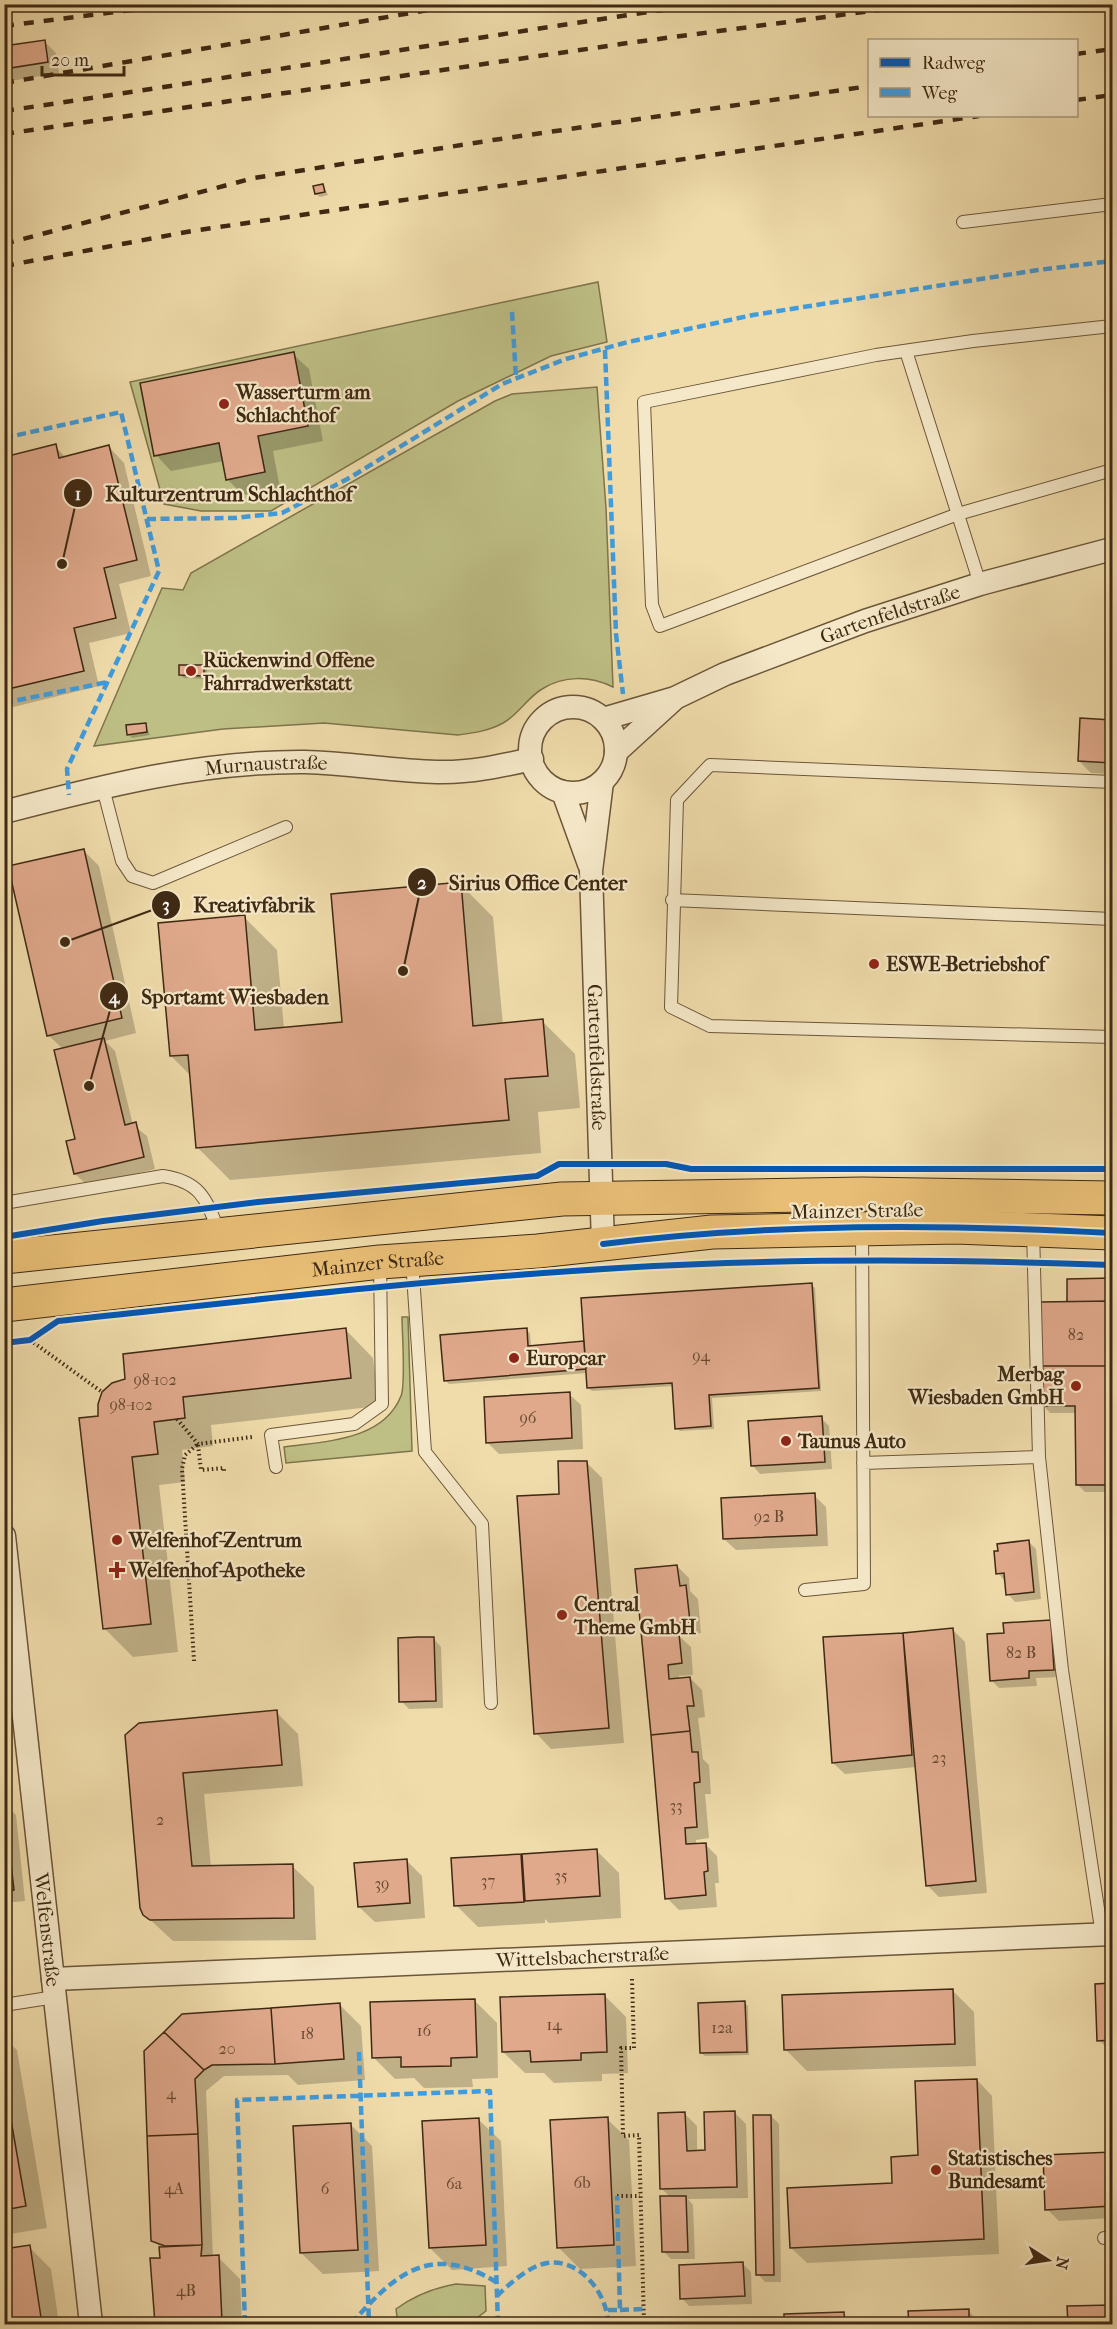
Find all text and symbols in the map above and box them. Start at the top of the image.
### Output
scale bar [42,39,124,77]
legend [868,39,1078,117]
text: 20 m [51,50,89,71]
text: Radweg [922,53,985,74]
text: Weg [921,83,957,104]
place label: Wasserturm am Schlachthof [235,381,371,427]
marker: Wasserturm am Schlachthof [217,397,231,411]
callout: Kulturzentrum Schlachthof [63,474,365,513]
text: Kulturzentrum Schlachthof [105,482,358,506]
text: 1 [75,484,81,505]
street label: Gartenfeldstraße [817,580,963,649]
place label: Rückenwind Offene Fahrradwerkstatt [202,649,375,695]
marker: Rückenwind Offene Fahrradwerkstatt [184,664,198,678]
street label: Murnaustraße [203,750,328,780]
callout: Sirius Office Center [407,863,640,902]
text: Sirius Office Center [449,871,628,895]
text: 2 [417,873,427,894]
callout: Kreativfabrik [151,885,327,924]
text: Kreativfabrik [193,893,316,917]
text: 3 [162,895,170,916]
place label: ESWE-Betriebshof [886,953,1050,976]
marker: ESWE-Betriebshof [867,957,881,971]
callout: Sportamt Wiesbaden [99,977,341,1016]
street label: Gartenfeldstraße [583,984,611,1131]
text: Sportamt Wiesbaden [141,985,330,1009]
text: 4 [108,987,121,1008]
street label: Mainzer Straße [790,1198,924,1224]
street label: Mainzer Straße [310,1246,445,1281]
house number: 82 [1068,1325,1084,1344]
house number: 94 [692,1346,710,1365]
place label: Europcar [526,1347,606,1370]
marker: Europcar [507,1351,521,1365]
place label: Merbag Wiesbaden GmbH [907,1363,1065,1409]
house number: 98-102 [133,1370,177,1389]
marker: Merbag Wiesbaden GmbH [1069,1379,1083,1393]
house number: 98-102 [109,1395,153,1414]
house number: 96 [519,1408,537,1427]
place label: Taunus Auto [797,1430,906,1453]
marker: Taunus Auto [779,1434,793,1448]
house number: 92 B [754,1507,784,1526]
place label: Welfenhof-Zentrum [128,1529,302,1552]
marker: Welfenhof-Zentrum [110,1533,124,1547]
place label: Welfenhof-Apotheke [128,1559,305,1582]
marker: Welfenhof-Apotheke [110,1563,124,1577]
place label: Central Theme GmbH [573,1593,697,1639]
marker: Central Theme GmbH [555,1608,569,1622]
house number: 82 B [1006,1643,1036,1662]
house number: 23 [932,1748,946,1767]
house number: 33 [669,1796,683,1815]
house number: 2 [156,1810,164,1829]
house number: 35 [554,1866,568,1885]
street label: Welfenstraße [30,1870,65,1988]
house number: 37 [481,1871,495,1890]
house number: 39 [375,1874,389,1893]
street label: Wittelsbacherstraße [494,1941,670,1972]
house number: 14 [546,2015,562,2034]
house number: 12a [711,2018,733,2037]
house number: 16 [417,2021,431,2040]
house number: 18 [300,2024,314,2043]
house number: 20 [218,2039,236,2058]
house number: 4 [166,2084,176,2103]
place label: Statistisches Bundesamt [948,2147,1053,2193]
marker: Statistisches Bundesamt [929,2163,943,2177]
house number: 6b [573,2173,591,2192]
house number: 6a [446,2174,463,2193]
house number: 4A [164,2179,185,2198]
house number: 6 [321,2179,330,2198]
north arrow [1018,2230,1078,2290]
text: N [1051,2255,1073,2272]
house number: 4B [176,2281,196,2300]

